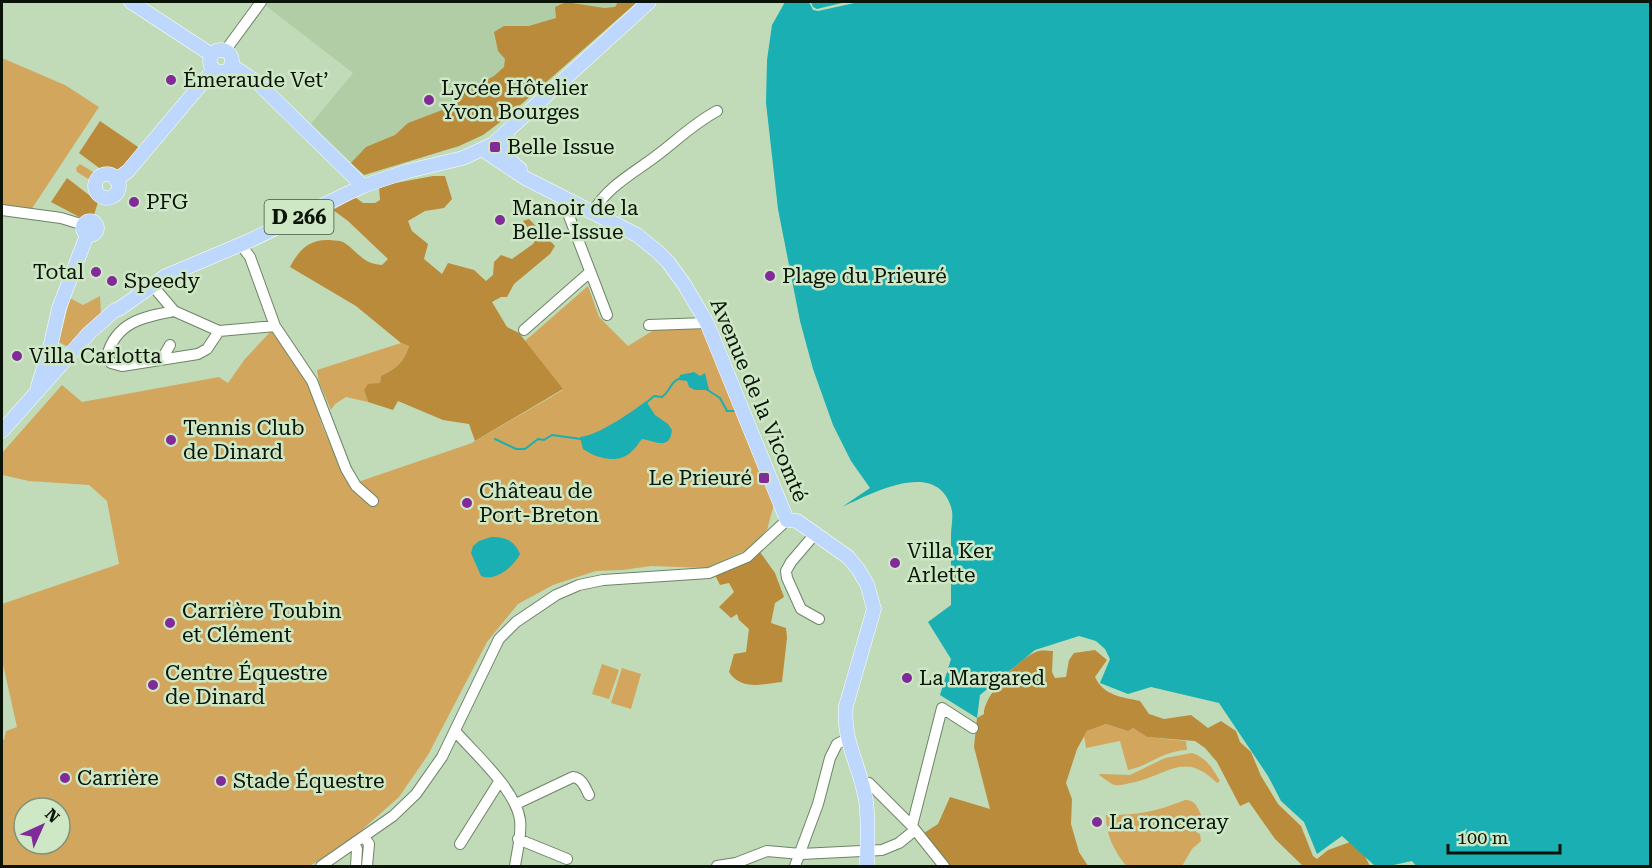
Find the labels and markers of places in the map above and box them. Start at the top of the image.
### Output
place label: Émeraude Vet’ [183,67,328,92]
marker: Émeraude Vet’ [164,73,178,87]
place label: Lycée Hôtelier Yvon Bourges [441,76,589,124]
marker: Lycée Hôtelier Yvon Bourges [422,93,436,107]
place label: Belle Issue [507,135,615,159]
marker: Belle Issue [488,140,502,154]
place label: PFG [146,190,188,214]
marker: PFG [127,195,141,209]
place label: Manoir de la Belle-Issue [512,196,639,244]
marker: Manoir de la Belle-Issue [493,213,507,227]
place label: Total [33,260,85,284]
place label: Plage du Prieuré [782,264,947,288]
marker: Total [89,265,103,279]
place label: Speedy [124,269,201,293]
marker: Plage du Prieuré [763,269,777,283]
marker: Speedy [105,274,119,288]
place label: Villa Carlotta [29,344,162,368]
marker: Villa Carlotta [10,349,24,363]
place label: Tennis Club de Dinard [183,416,305,464]
marker: Tennis Club de Dinard [164,433,178,447]
place label: Le Prieuré [649,466,752,490]
marker: Le Prieuré [757,471,771,485]
place label: Château de Port-Breton [479,479,599,527]
marker: Château de Port-Breton [460,496,474,510]
place label: Villa Ker Arlette [907,539,993,587]
marker: Villa Ker Arlette [888,556,902,570]
place label: Carrière Toubin et Clément [182,599,342,647]
marker: Carrière Toubin et Clément [163,616,177,630]
place label: Centre Équestre de Dinard [165,660,328,709]
place label: La Margared [919,666,1045,690]
marker: La Margared [900,671,914,685]
marker: Centre Équestre de Dinard [146,678,160,692]
place label: Carrière [77,766,159,790]
place label: Stade Équestre [233,768,385,793]
marker: Carrière [58,771,72,785]
marker: Stade Équestre [214,774,228,788]
place label: La ronceray [1109,810,1229,834]
marker: La ronceray [1090,815,1104,829]

